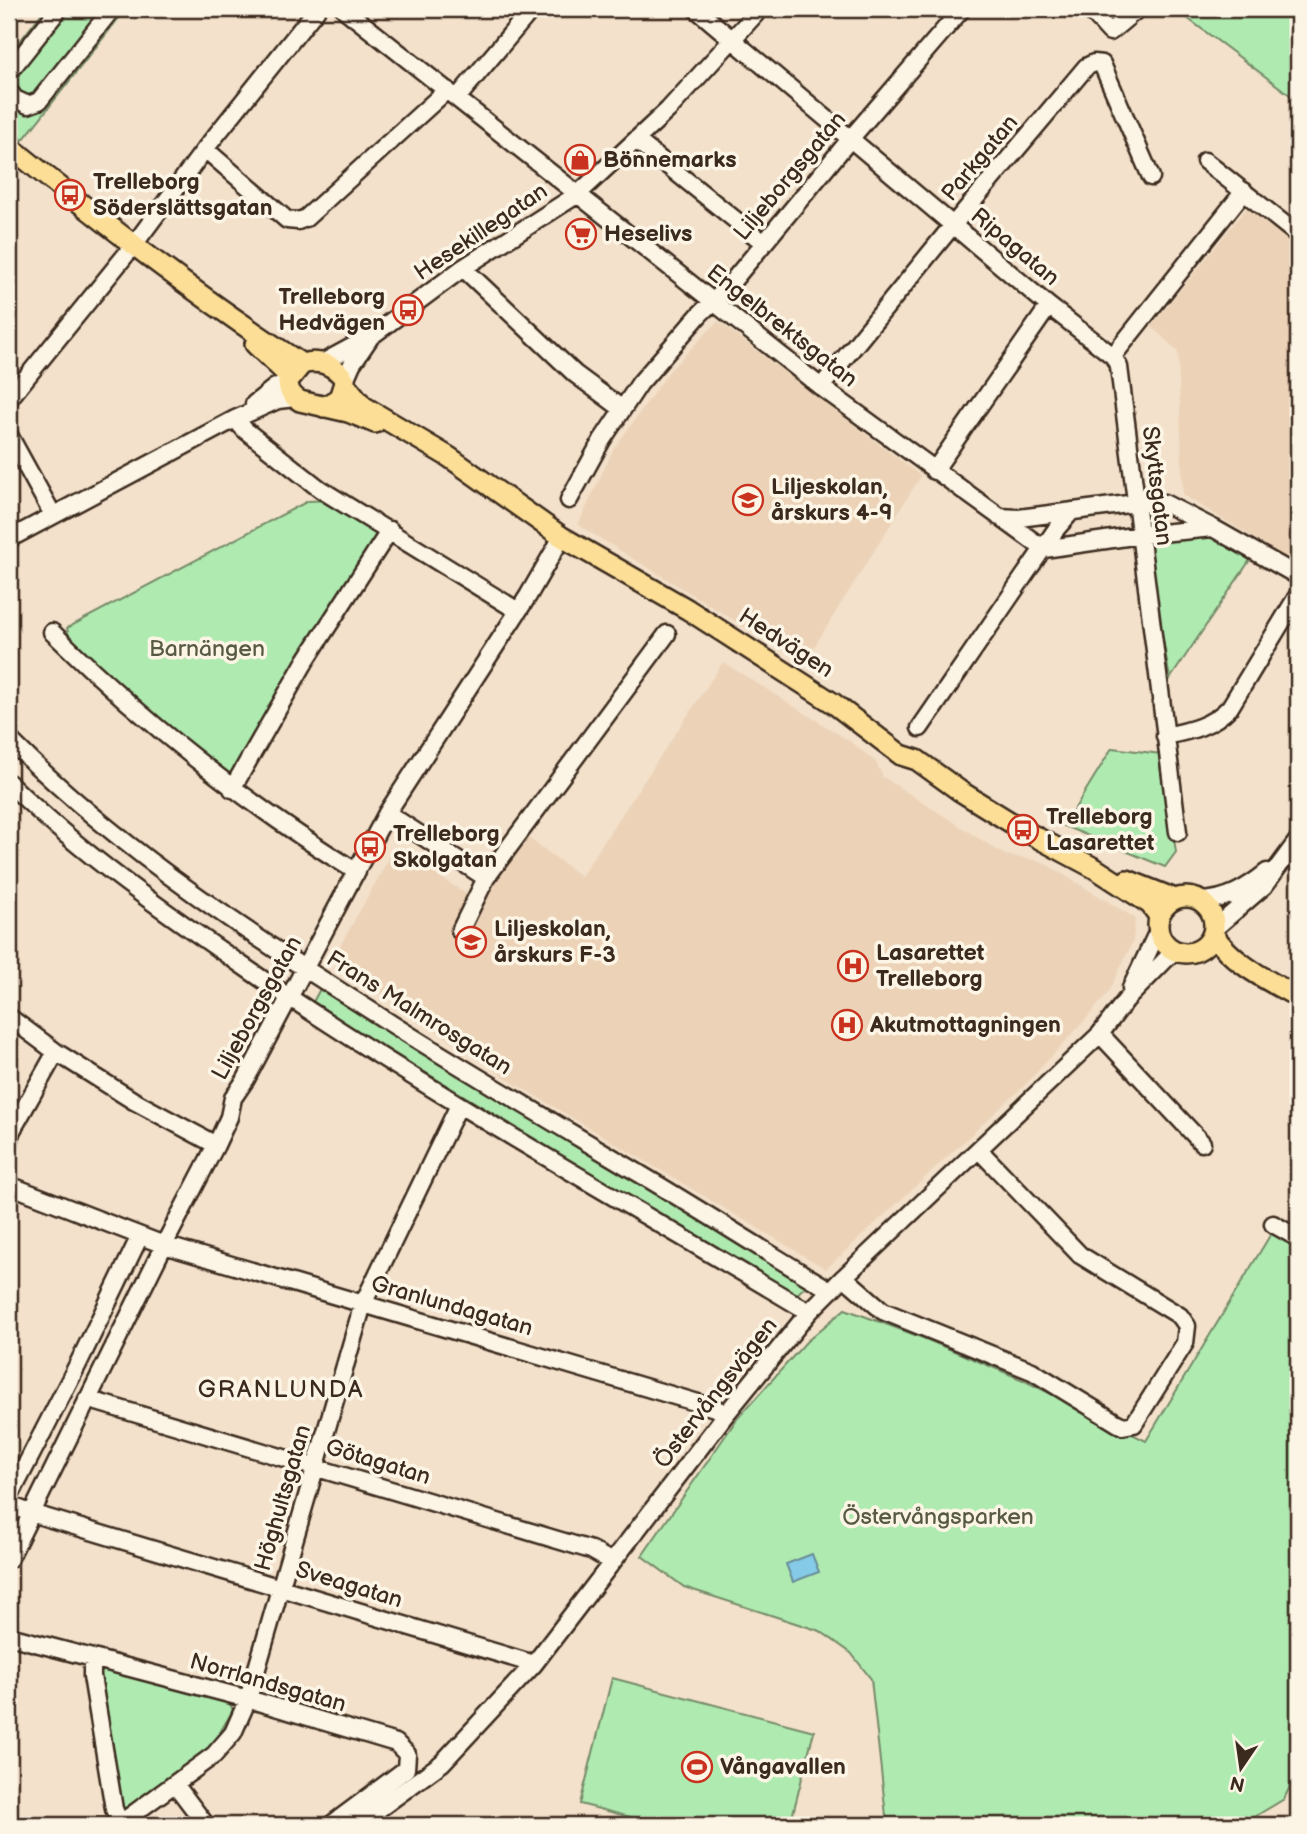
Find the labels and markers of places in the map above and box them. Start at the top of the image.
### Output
shop icon: Bönnemarks [563,143,597,177]
place label: Bönnemarks [603,146,737,174]
place label: Trelleborg Söderslättsgatan [93,168,273,222]
bus stop icon: Trelleborg Söderslättsgatan [53,178,87,212]
supermarket icon: Heselivs [564,217,598,251]
place label: Heselivs [604,220,692,248]
place label: Trelleborg Hedvägen [279,283,385,337]
bus stop icon: Trelleborg Hedvägen [391,293,425,327]
place label: Liljeskolan, årskurs 4-9 [771,473,892,527]
school or university icon: Liljeskolan, årskurs 4-9 [731,483,765,517]
place label: Trelleborg Lasarettet [1046,803,1155,857]
bus stop icon: Trelleborg Lasarettet [1006,813,1040,847]
place label: Trelleborg Skolgatan [393,820,500,874]
bus stop icon: Trelleborg Skolgatan [353,830,387,864]
place label: Liljeskolan, årskurs F-3 [494,915,616,969]
school or university icon: Liljeskolan, årskurs F-3 [454,925,488,959]
place label: Lasarettet Trelleborg [876,939,985,993]
hospital icon: Lasarettet Trelleborg [836,949,870,983]
hospital icon: Akutmottagningen [830,1008,864,1042]
place label: Akutmottagningen [869,1011,1061,1039]
sports icon: Vångavallen [680,1750,714,1784]
place label: Vångavallen [720,1753,846,1781]

